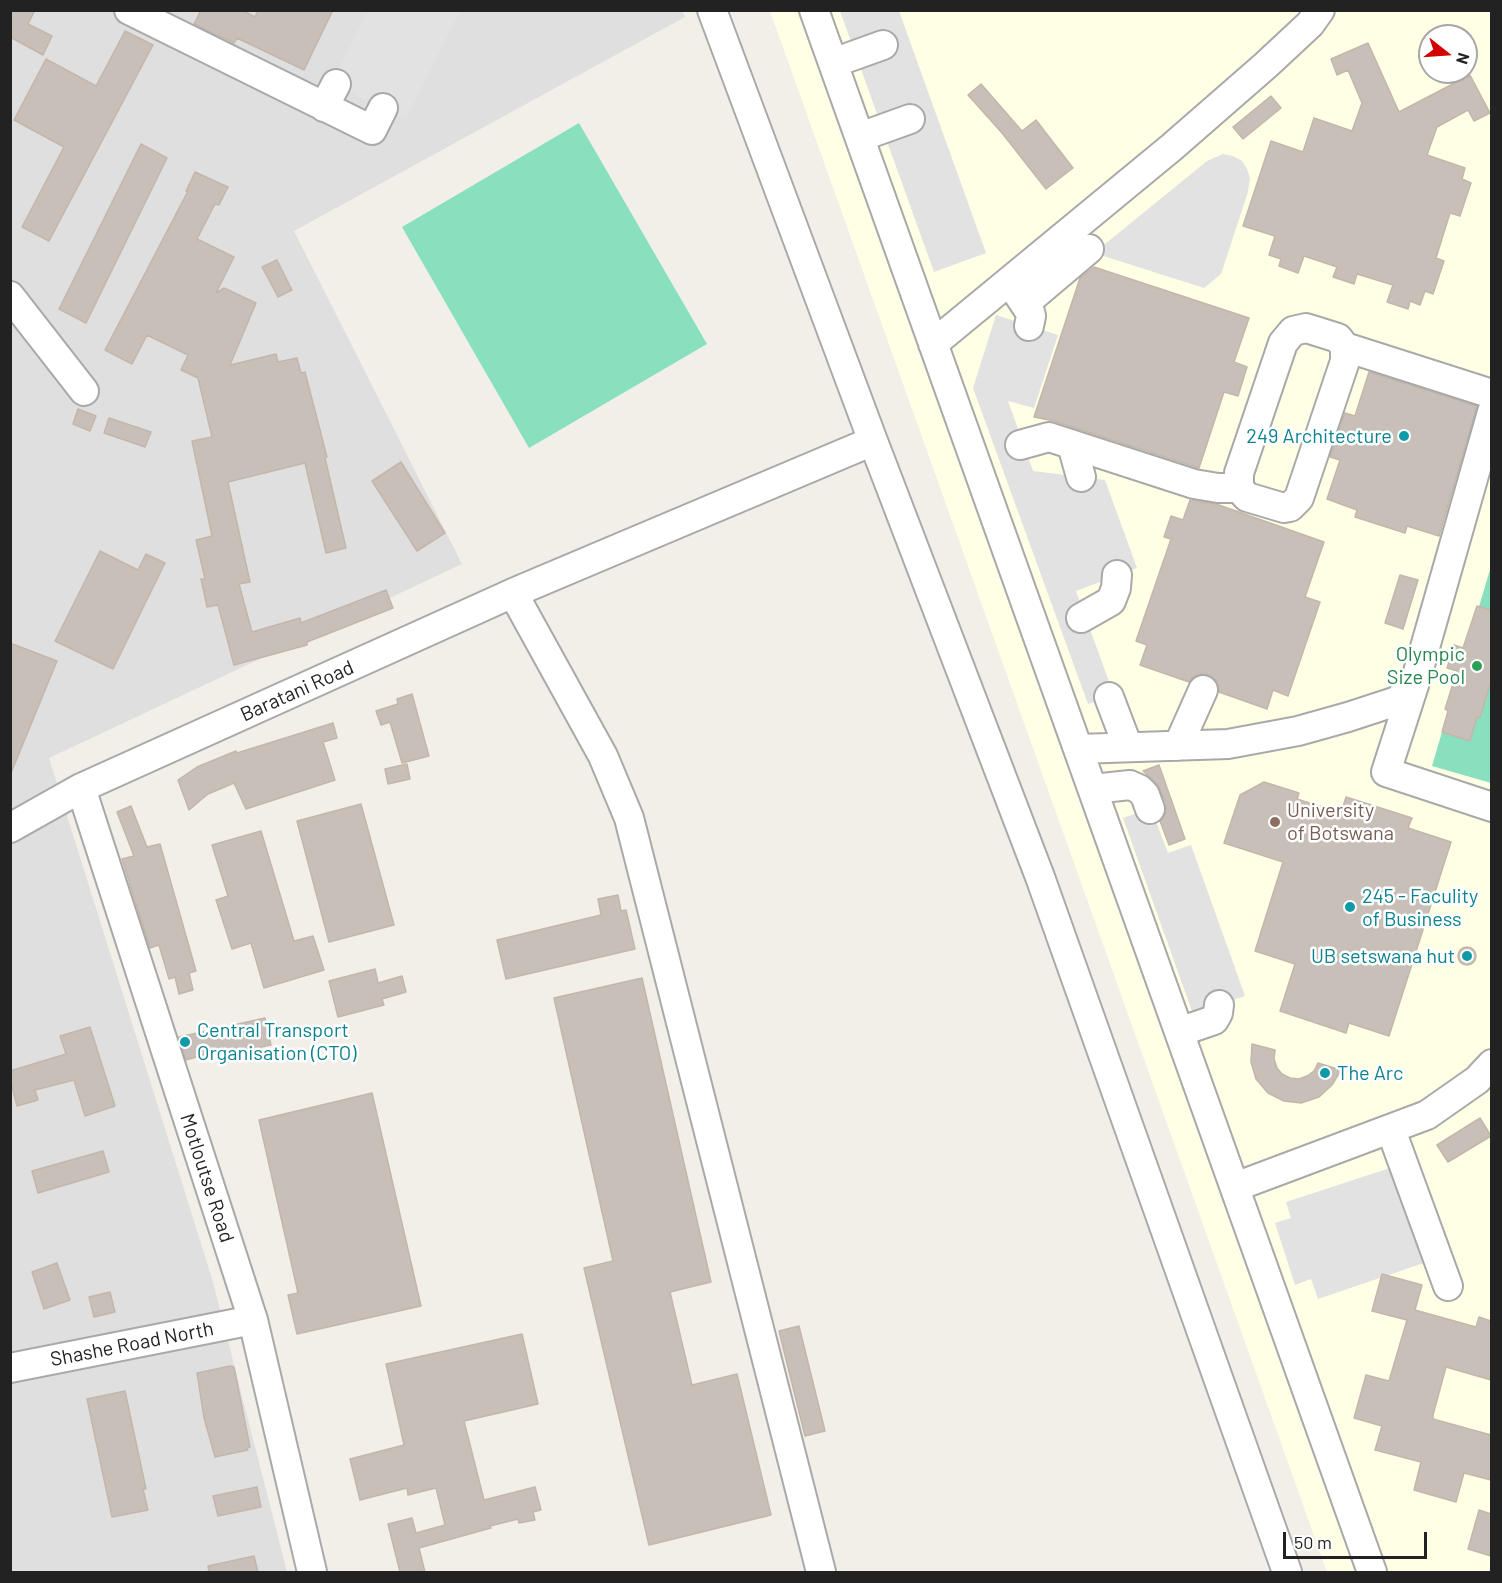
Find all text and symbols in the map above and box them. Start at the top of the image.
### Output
north arrow [1418,24,1478,84]
text: N [1453,51,1474,67]
place label: 249 Architecture [1246,424,1392,448]
marker: 249 Architecture [1397,429,1411,443]
place label: Olympic Size Pool [1387,642,1465,689]
street label: Baratani Road [237,655,357,727]
marker: Olympic Size Pool [1470,659,1484,673]
place label: University of Botswana [1287,798,1394,845]
marker: University of Botswana [1268,815,1282,829]
place label: 245 - Faculity of Business [1362,884,1478,931]
marker: 245 - Faculity of Business [1343,900,1357,914]
place label: UB setswana hut [1311,944,1455,968]
marker: UB setswana hut [1460,949,1474,963]
place label: Central Transport Organisation (CTO) [197,1018,356,1065]
marker: Central Transport Organisation (CTO) [178,1035,192,1049]
place label: The Arc [1337,1061,1403,1085]
marker: The Arc [1318,1066,1332,1080]
street label: Motloutse Road [175,1110,239,1246]
street label: Shashe Road North [48,1316,216,1372]
scale bar [1286,1520,1430,1558]
text: 50 m [1294,1531,1332,1553]

